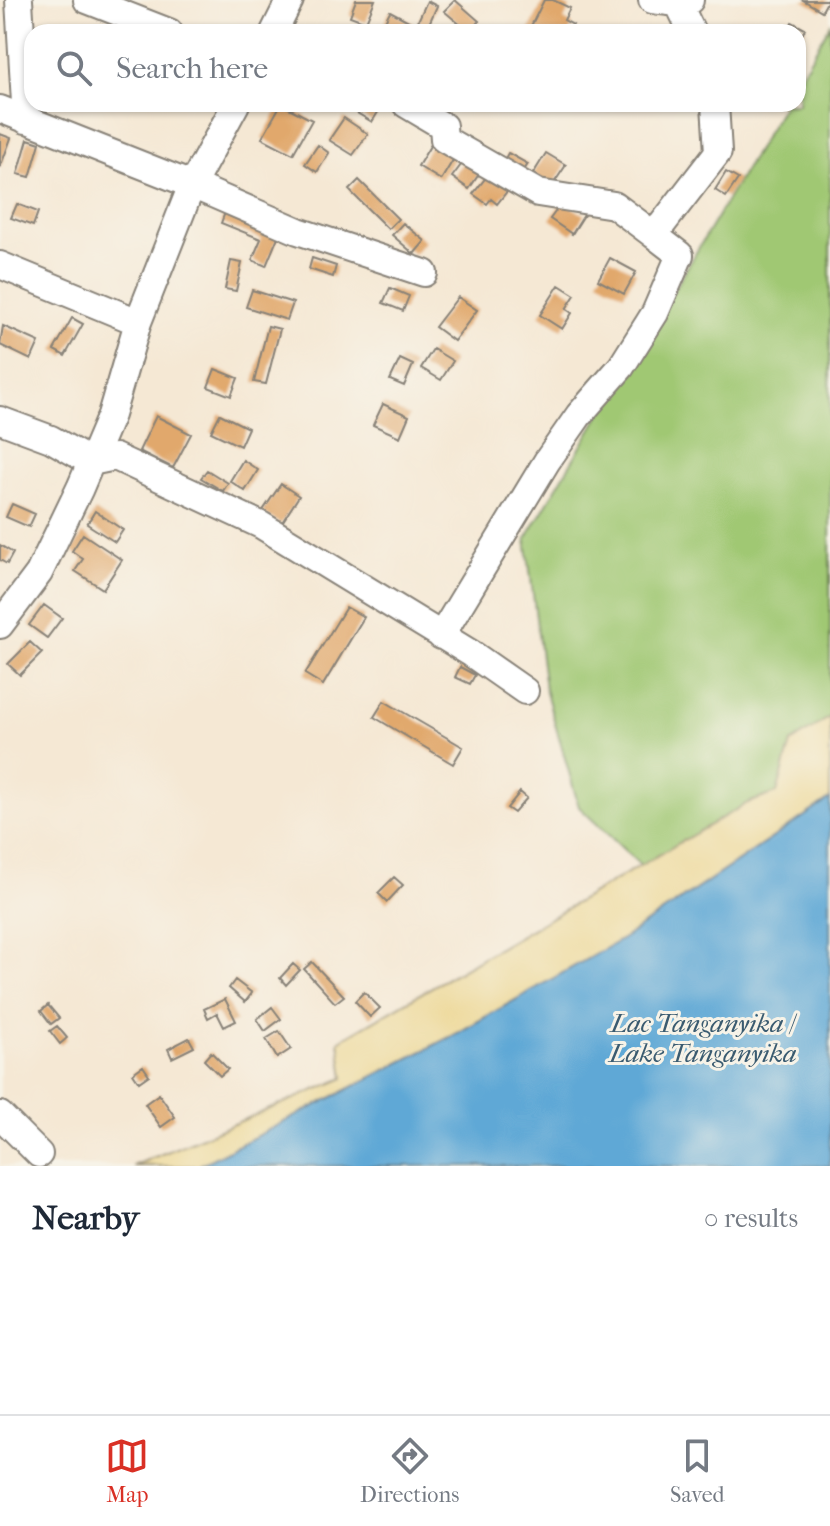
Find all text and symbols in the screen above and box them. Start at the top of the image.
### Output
search box [24,24,806,112]
icon: search [52,46,96,90]
text: Search here [116,51,268,86]
water label: Lac Tanganyika / Lake Tanganyika [607,1008,798,1069]
text: Nearby [32,1198,139,1238]
text: 0 results [704,1203,798,1234]
tab: Map [105,1434,149,1508]
tab: Directions [360,1434,459,1508]
tab: Saved [670,1434,725,1508]

